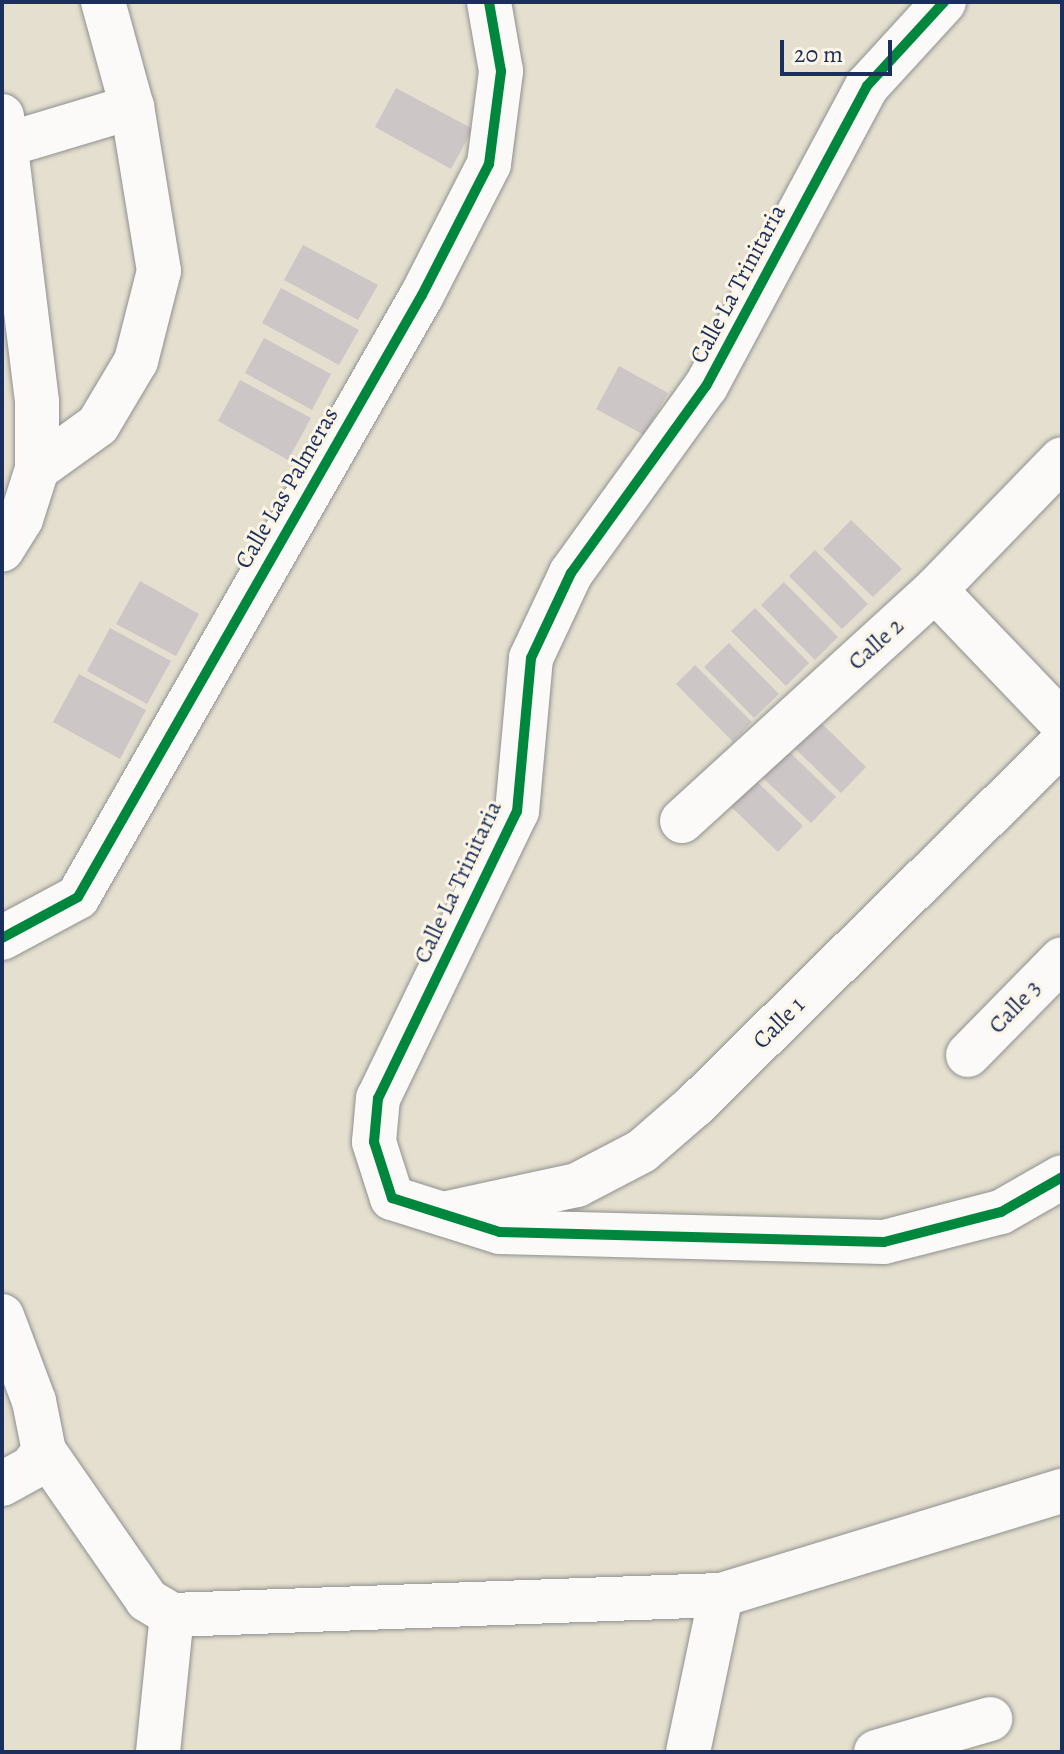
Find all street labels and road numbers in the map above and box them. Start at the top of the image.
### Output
street label: Calle La Trinitaria [684,200,792,368]
street label: Calle Las Palmeras [229,402,345,574]
street label: Calle 2 [842,612,910,676]
street label: Calle La Trinitaria [408,796,508,968]
street label: Calle 3 [983,974,1047,1040]
street label: Calle 1 [747,991,811,1055]

